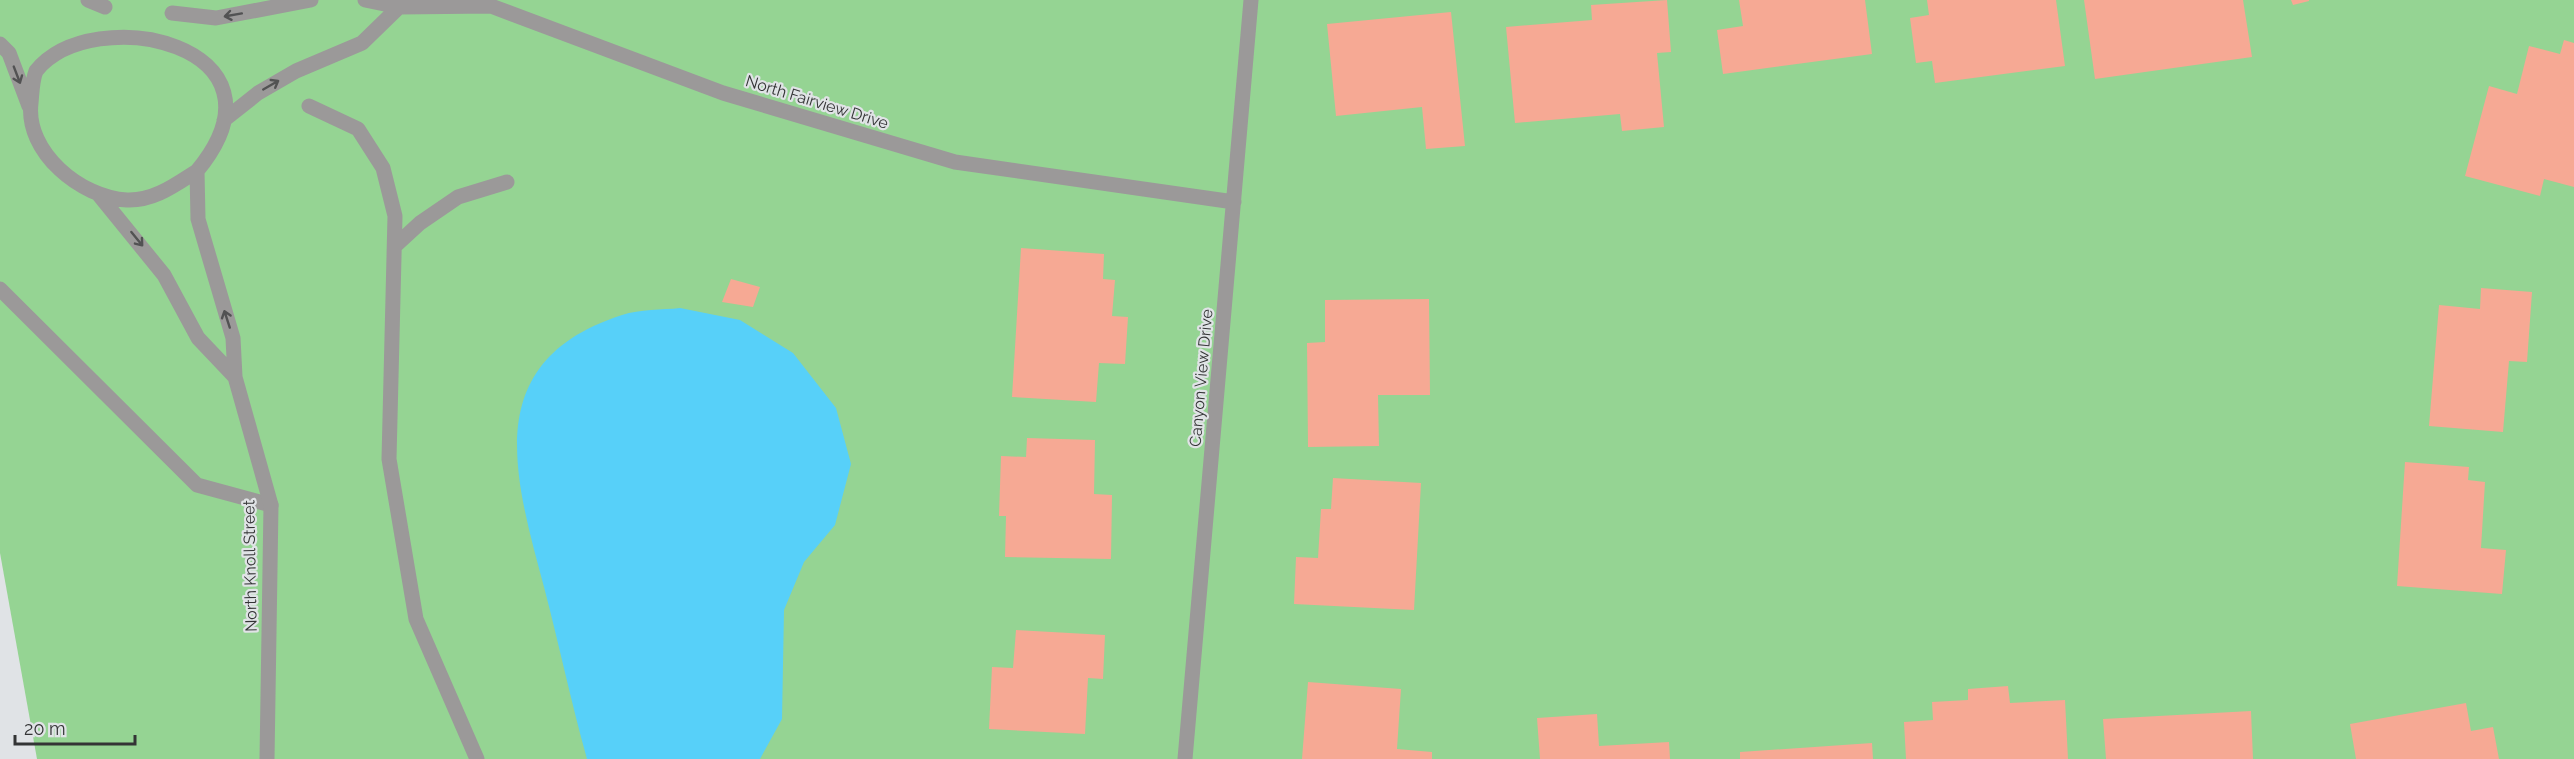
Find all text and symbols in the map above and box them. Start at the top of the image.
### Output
one-way arrow [224,10,243,21]
one-way arrow [13,66,24,84]
street label: North Fairview Drive [743,71,891,133]
one-way arrow [262,79,279,91]
one-way arrow [130,231,143,247]
street label: Canyon View Drive [1186,308,1216,448]
one-way arrow [220,310,231,329]
street label: North Knoll Street [239,499,261,632]
scale bar [15,708,135,746]
text: 20 m [24,718,66,739]

